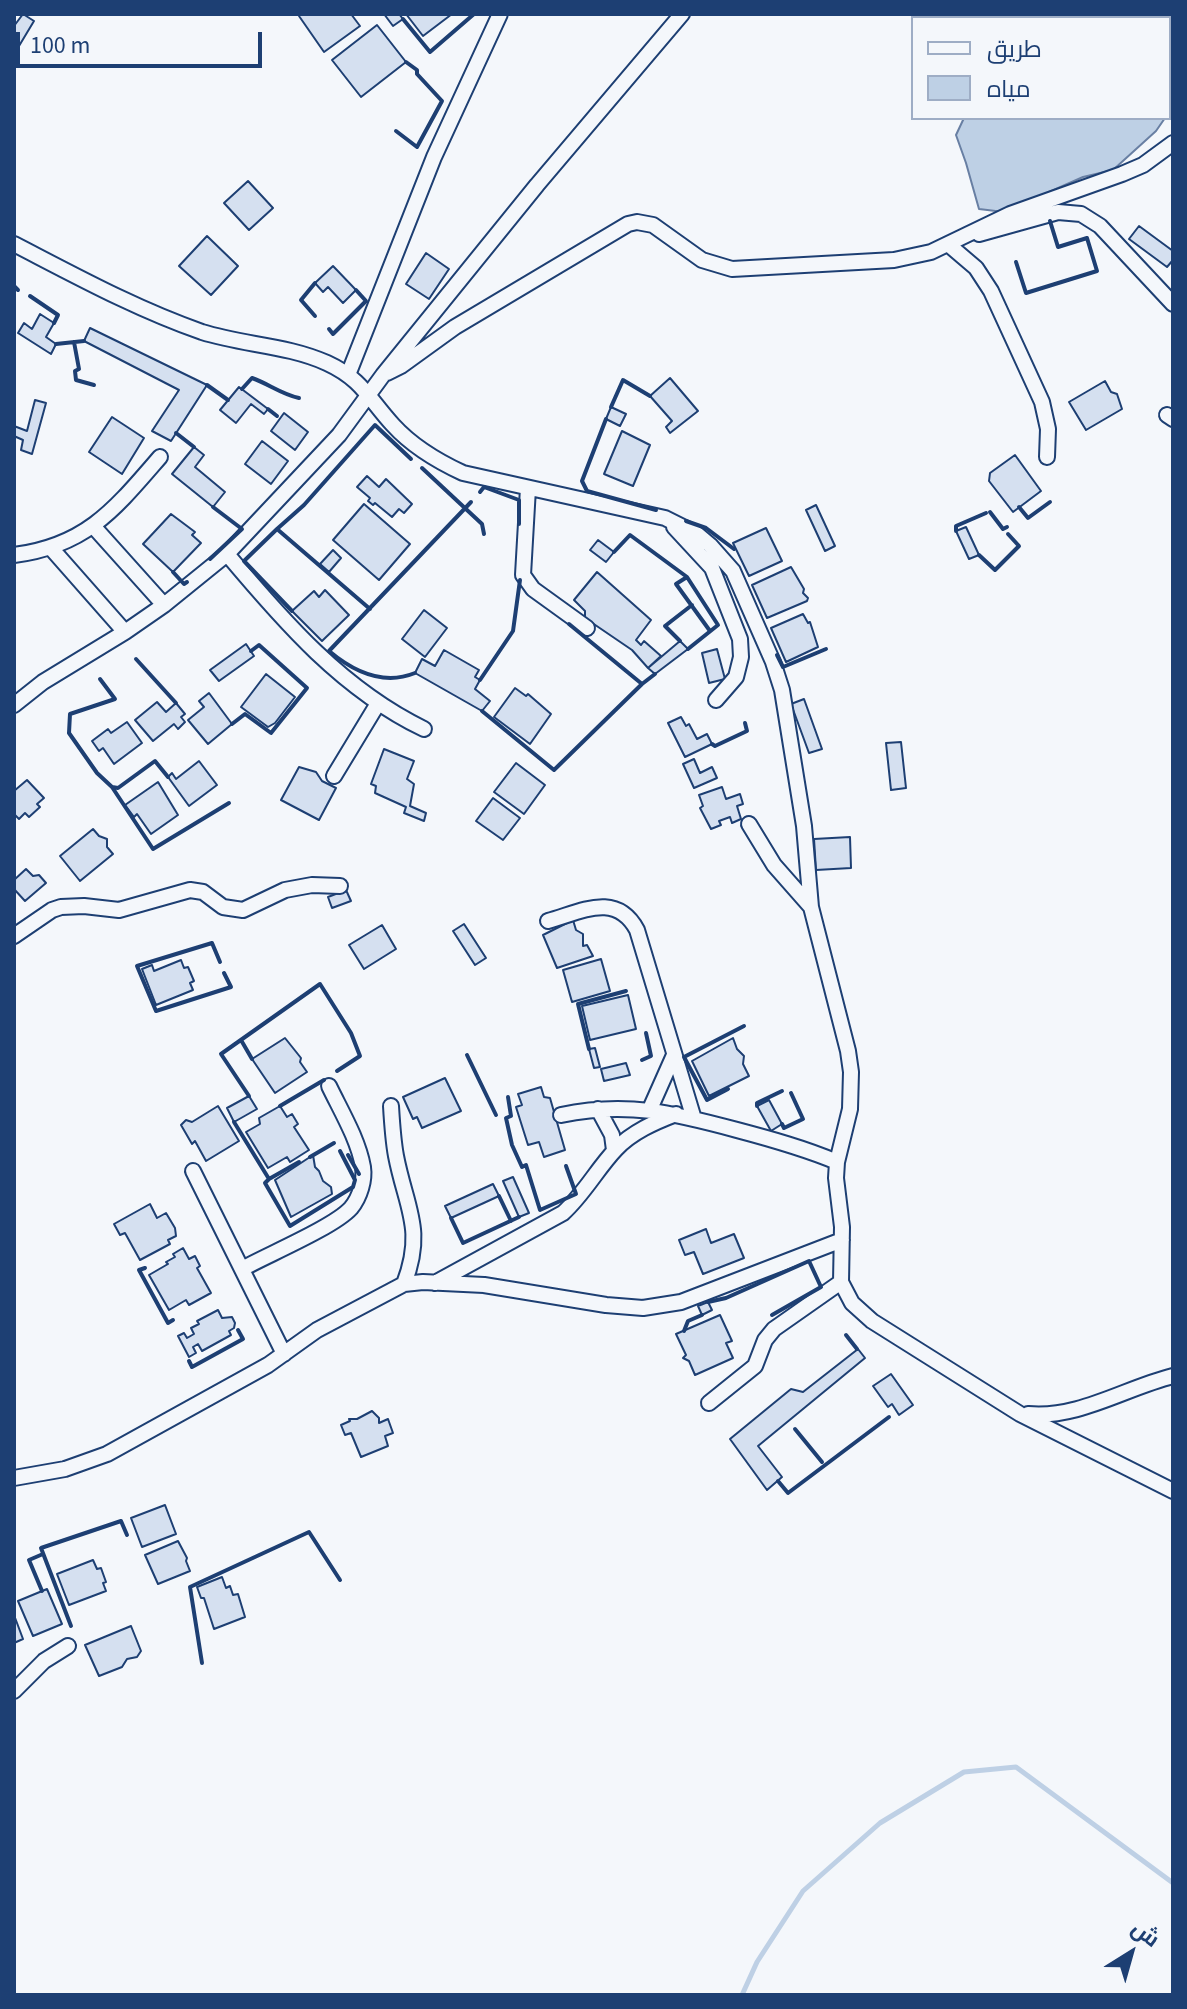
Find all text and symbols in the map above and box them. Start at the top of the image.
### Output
scale bar [20,16,266,66]
legend [911,16,1171,120]
text: 100 m [30,28,90,63]
text: طريق [987,32,1042,67]
text: مياه [987,72,1031,107]
north arrow [1091,1913,1171,1993]
text: ش [1125,1913,1166,1955]

